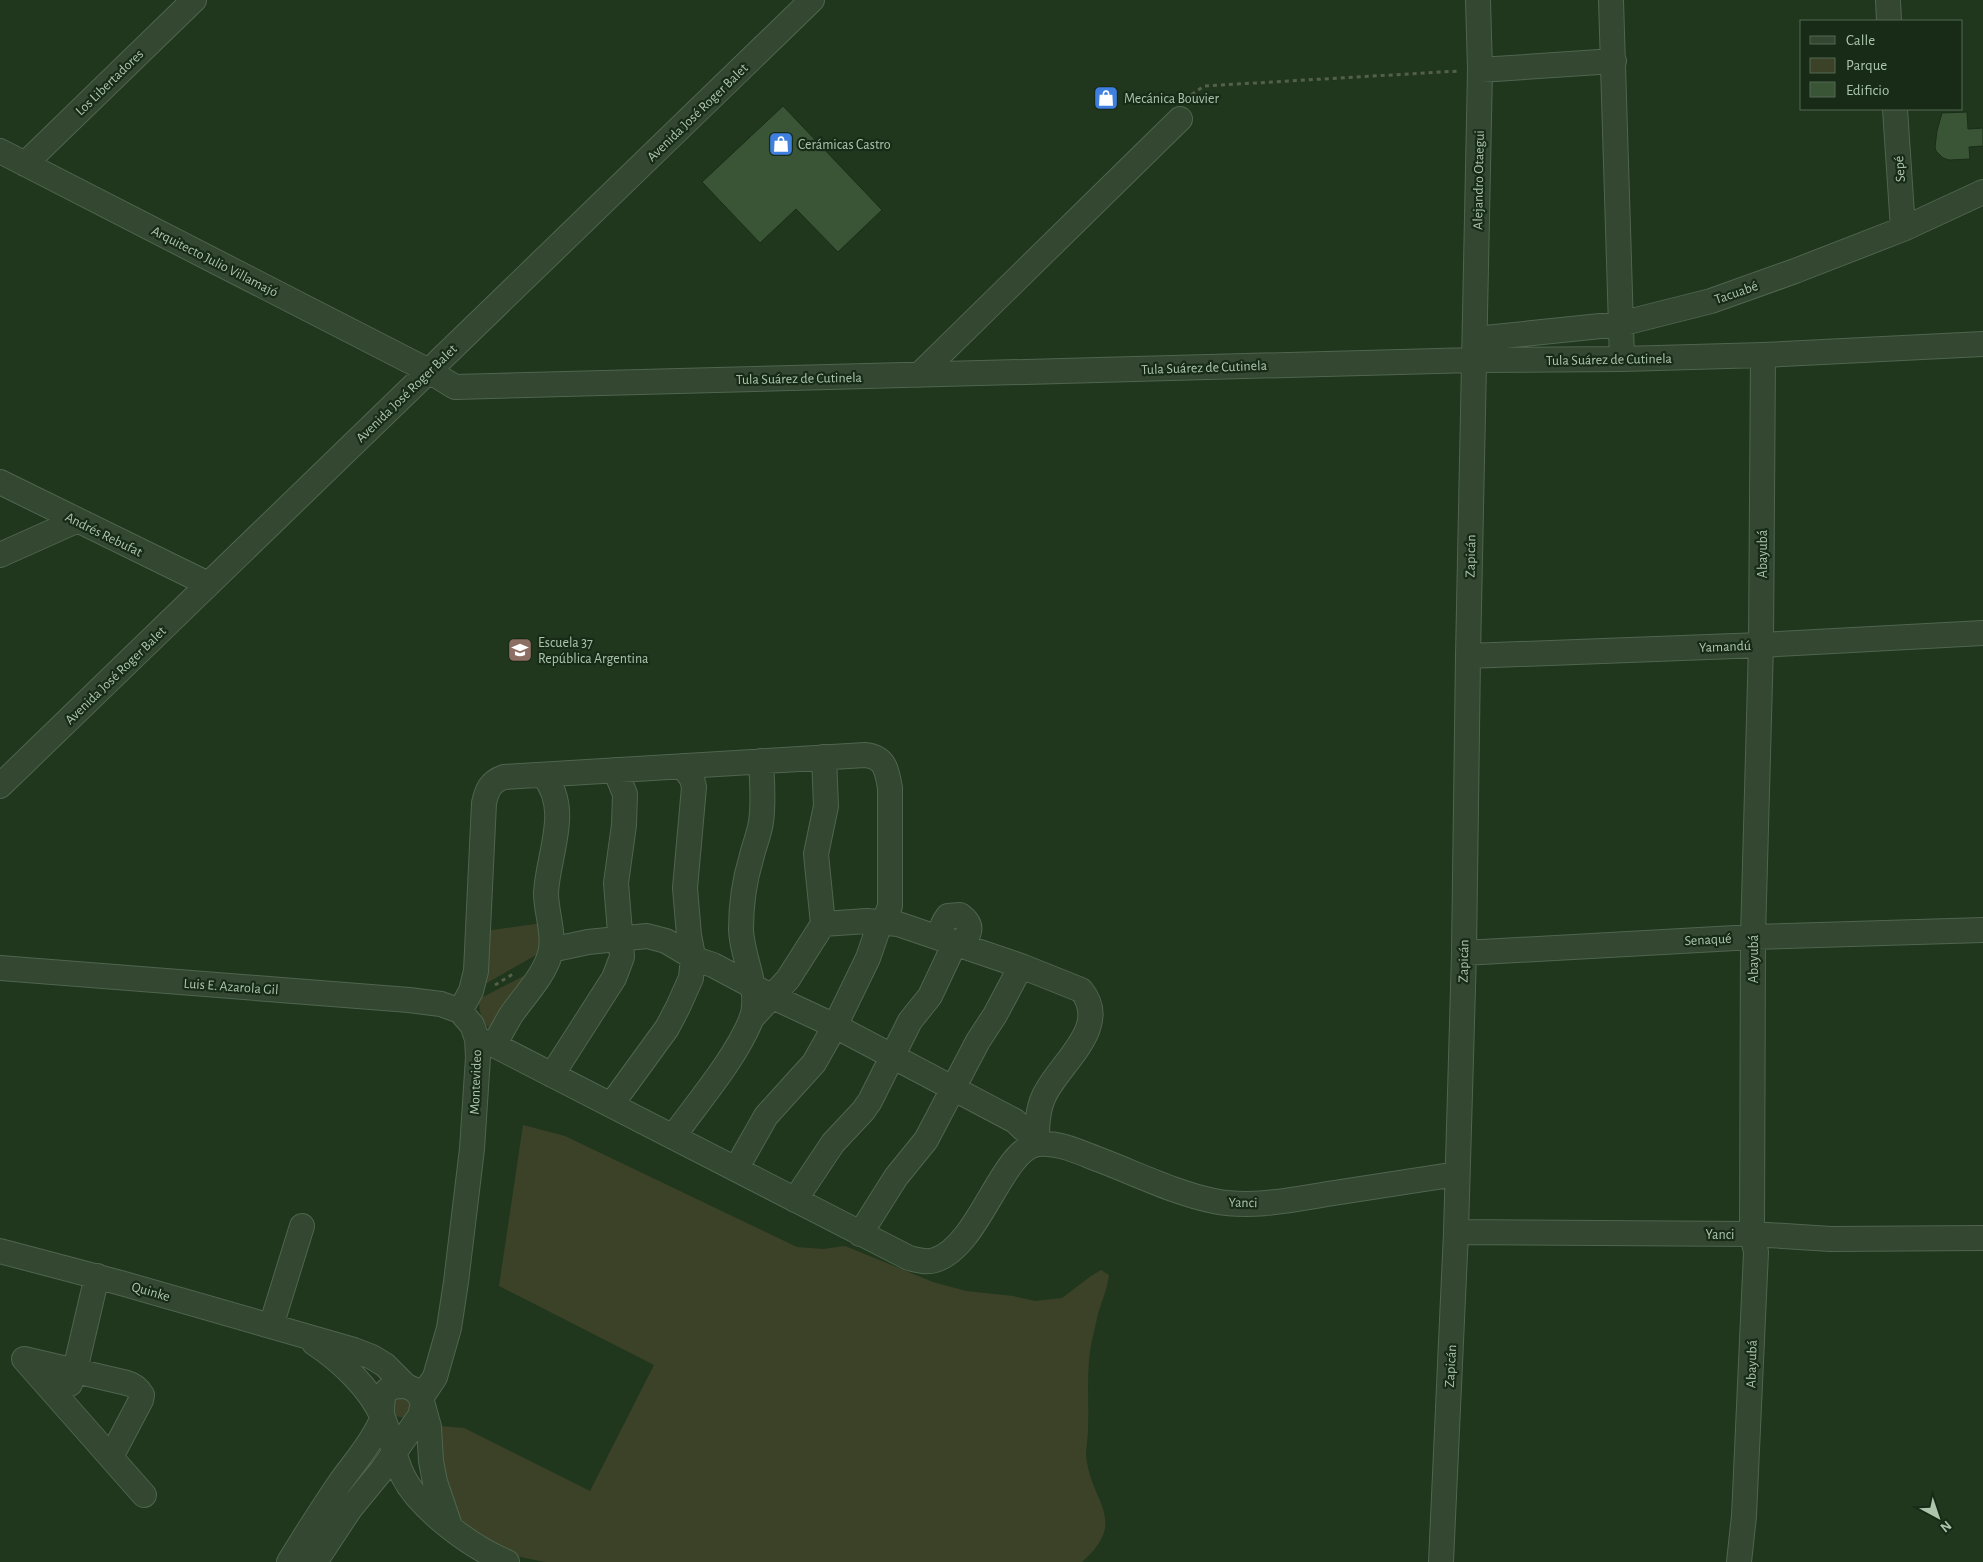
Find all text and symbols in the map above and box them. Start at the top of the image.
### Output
legend [1800,20,1963,110]
text: Calle [1846,33,1875,48]
street label: Los Libertadores [73,47,146,118]
text: Parque [1846,58,1887,73]
street label: Avenida José Roger Balet [645,61,751,164]
text: Edificio [1846,83,1889,98]
shop icon: Mecánica Bouvier [1093,85,1119,111]
place label: Mecánica Bouvier [1124,92,1219,106]
street label: Alejandro Otaegui [1471,130,1487,230]
shop icon: Cerámicas Castro [768,131,794,157]
place label: Cerámicas Castro [798,138,891,152]
street label: Sepé [1892,155,1908,183]
street label: Arquitecto Julio Villamajó [149,224,280,300]
street label: Tacuabé [1713,279,1760,307]
street label: Avenida José Roger Balet [354,342,460,445]
street label: Tula Suárez de Cutinela [1546,352,1673,368]
street label: Tula Suárez de Cutinela [1141,359,1268,377]
street label: Tula Suárez de Cutinela [736,371,863,387]
street label: Andrés Rebufat [63,510,145,560]
street label: Abayubá [1756,529,1770,578]
street label: Zapicán [1464,534,1478,578]
street label: Avenida José Roger Balet [63,624,169,727]
place label: Escuela 37 República Argentina [538,636,649,666]
school or university icon: Escuela 37 República Argentina [507,637,533,663]
street label: Yamandú [1699,639,1751,655]
street label: Senaqué [1684,932,1732,948]
street label: Abayubá [1747,934,1761,983]
street label: Zapicán [1457,939,1471,983]
street label: Luis E. Azarola Gil [183,977,279,997]
street label: Montevideo [468,1049,484,1115]
street label: Yanci [1228,1196,1258,1210]
street label: Yanci [1706,1228,1734,1242]
street label: Quinke [130,1280,172,1304]
street label: Abayubá [1744,1339,1760,1388]
street label: Zapicán [1443,1344,1459,1388]
north arrow [1913,1492,1963,1542]
text: N [1937,1518,1954,1535]

